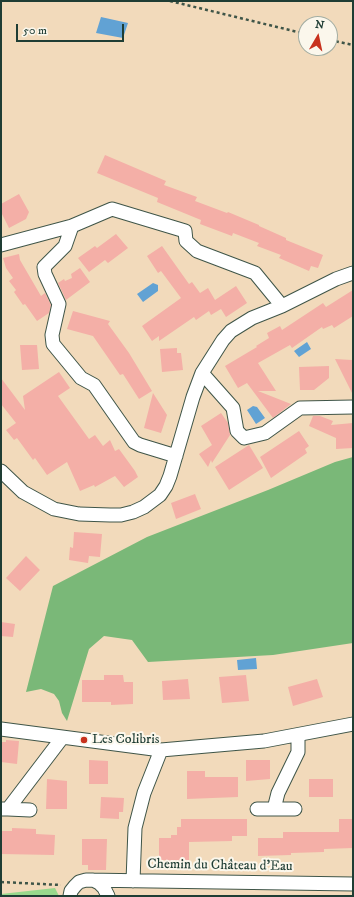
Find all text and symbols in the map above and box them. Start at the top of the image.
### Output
scale bar [18,16,126,42]
north arrow [298,16,338,56]
text: N [314,18,325,33]
text: 50 m [23,23,47,38]
place label: Les Colibris [92,732,159,748]
marker: Les Colibris [79,735,89,745]
street label: Chemin du Château d'Eau [147,856,293,876]

